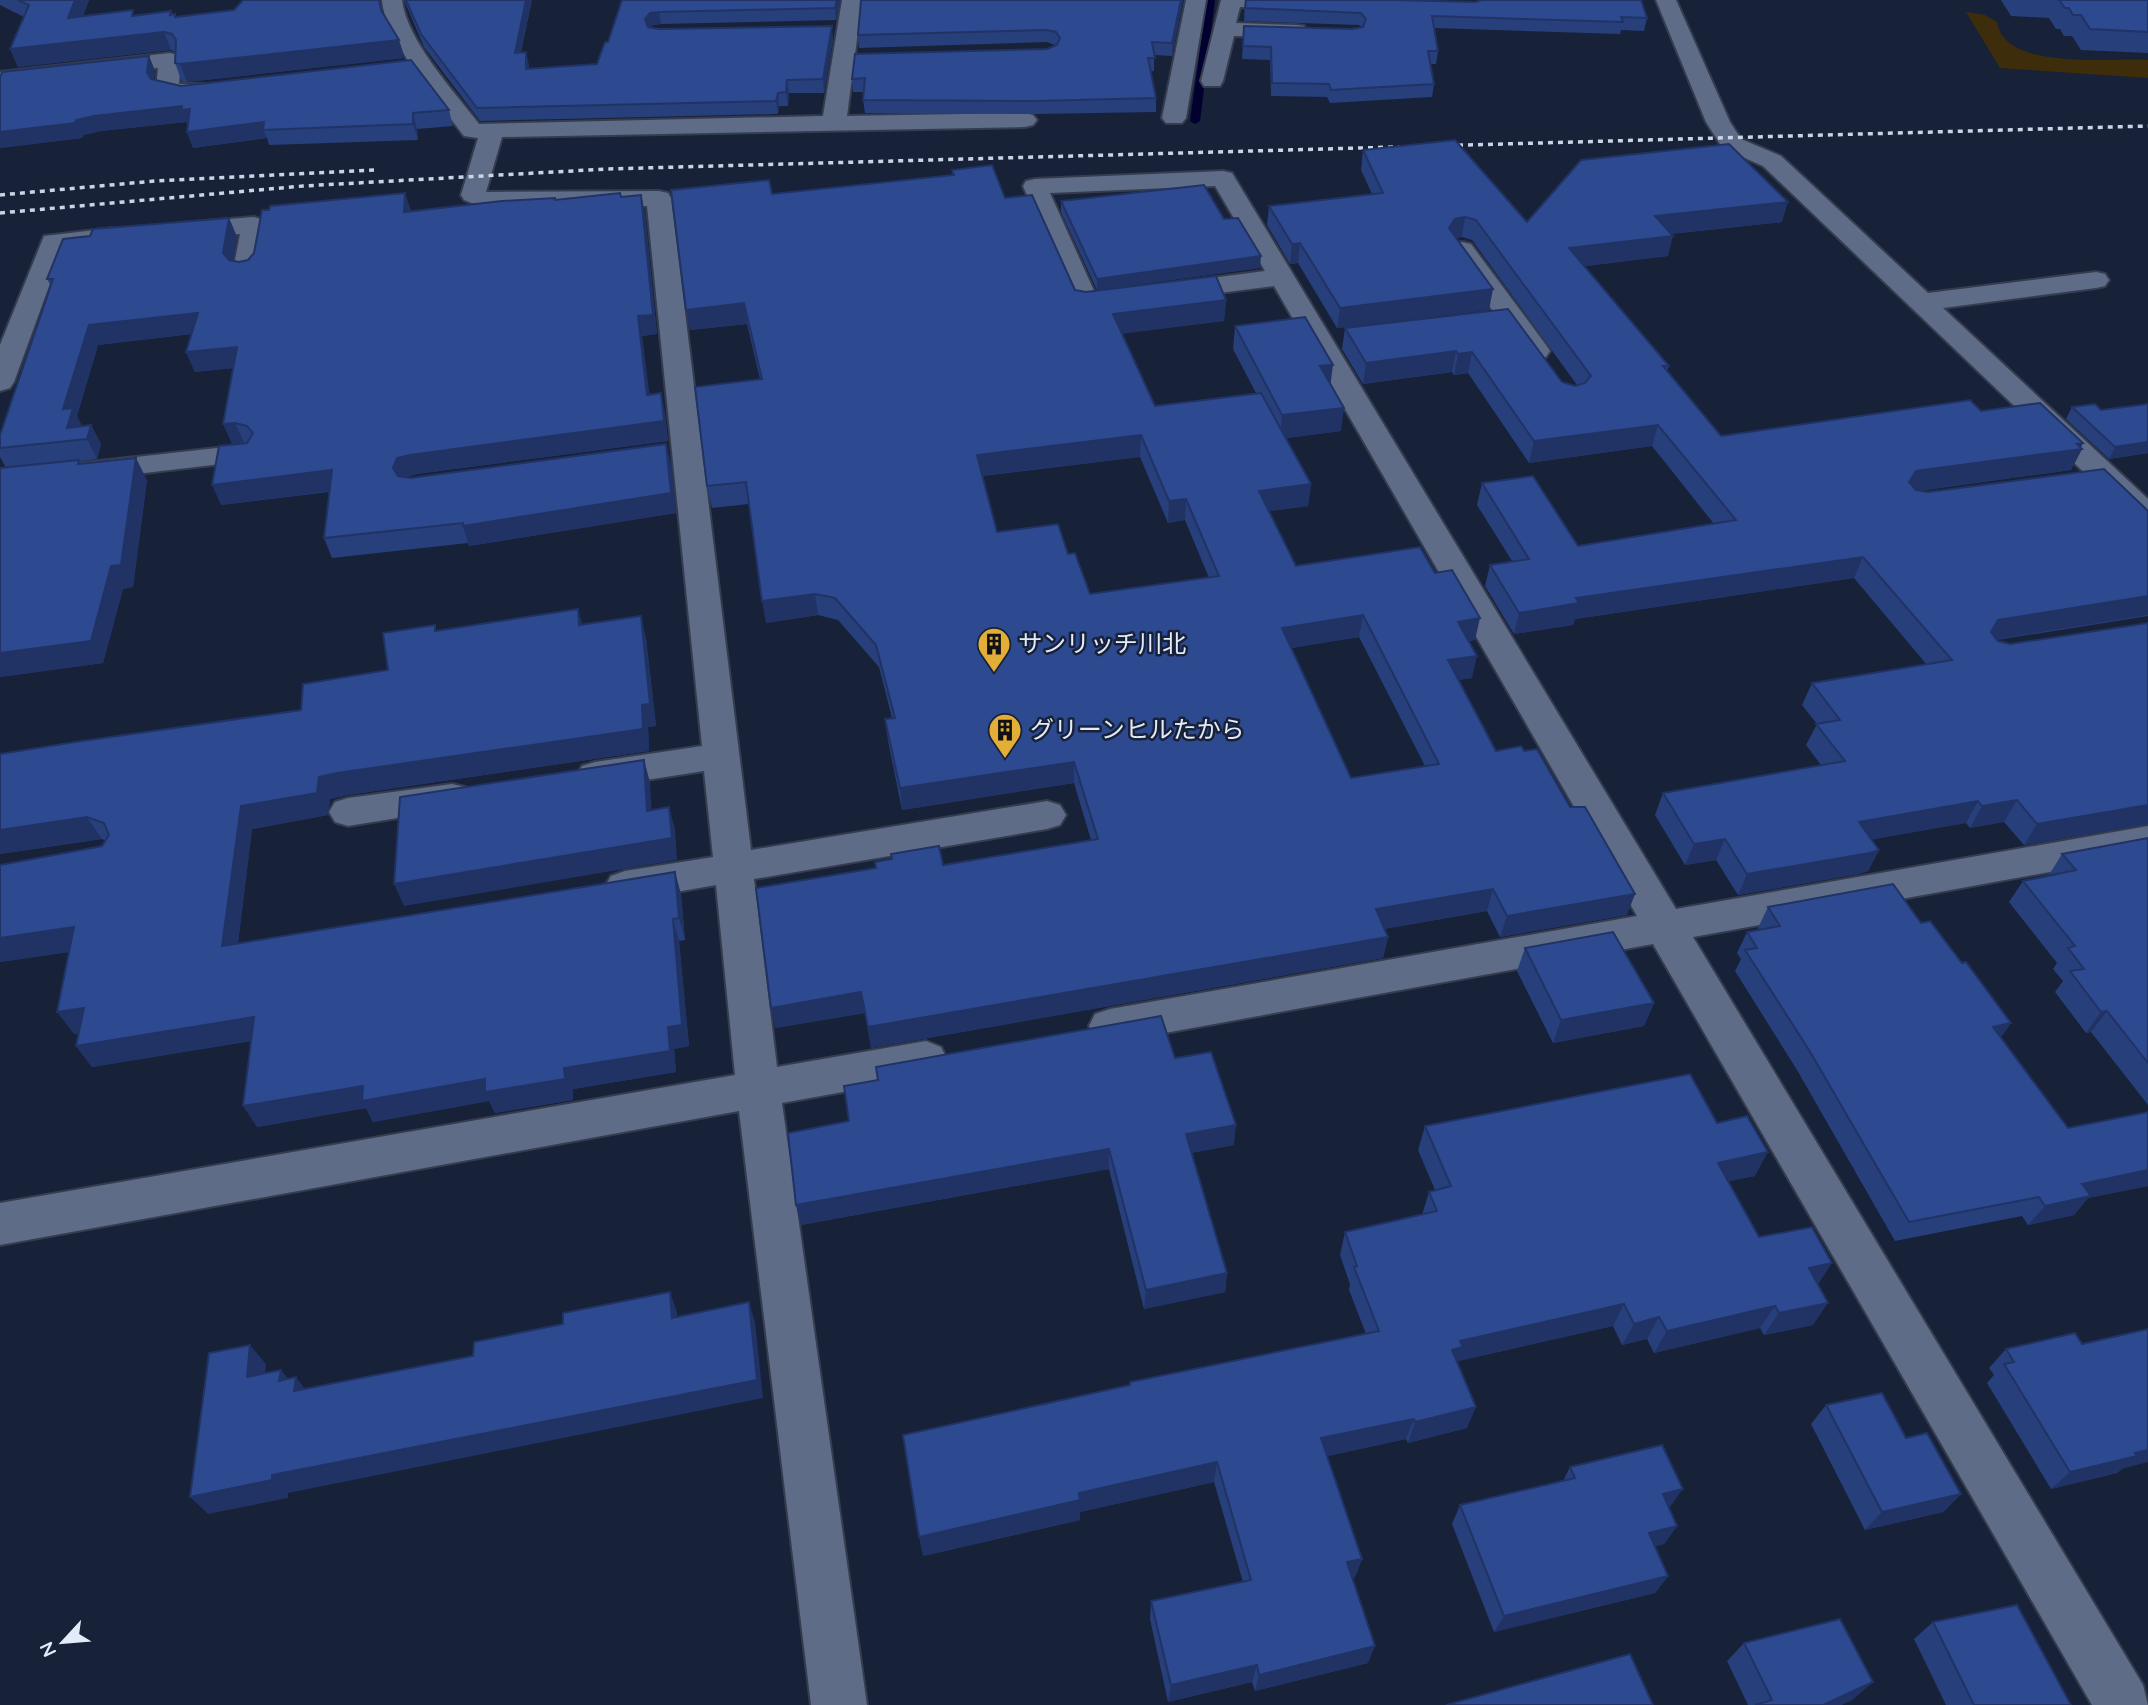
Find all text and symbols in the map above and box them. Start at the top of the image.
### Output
building icon: サンリッチ川北 [975,625,1013,674]
place label: サンリッチ川北 [1018,628,1186,658]
building icon: グリーンヒルたから [986,711,1024,760]
place label: グリーンヒルたから [1030,714,1245,744]
north arrow [28,1607,98,1677]
text: N [34,1638,62,1661]

